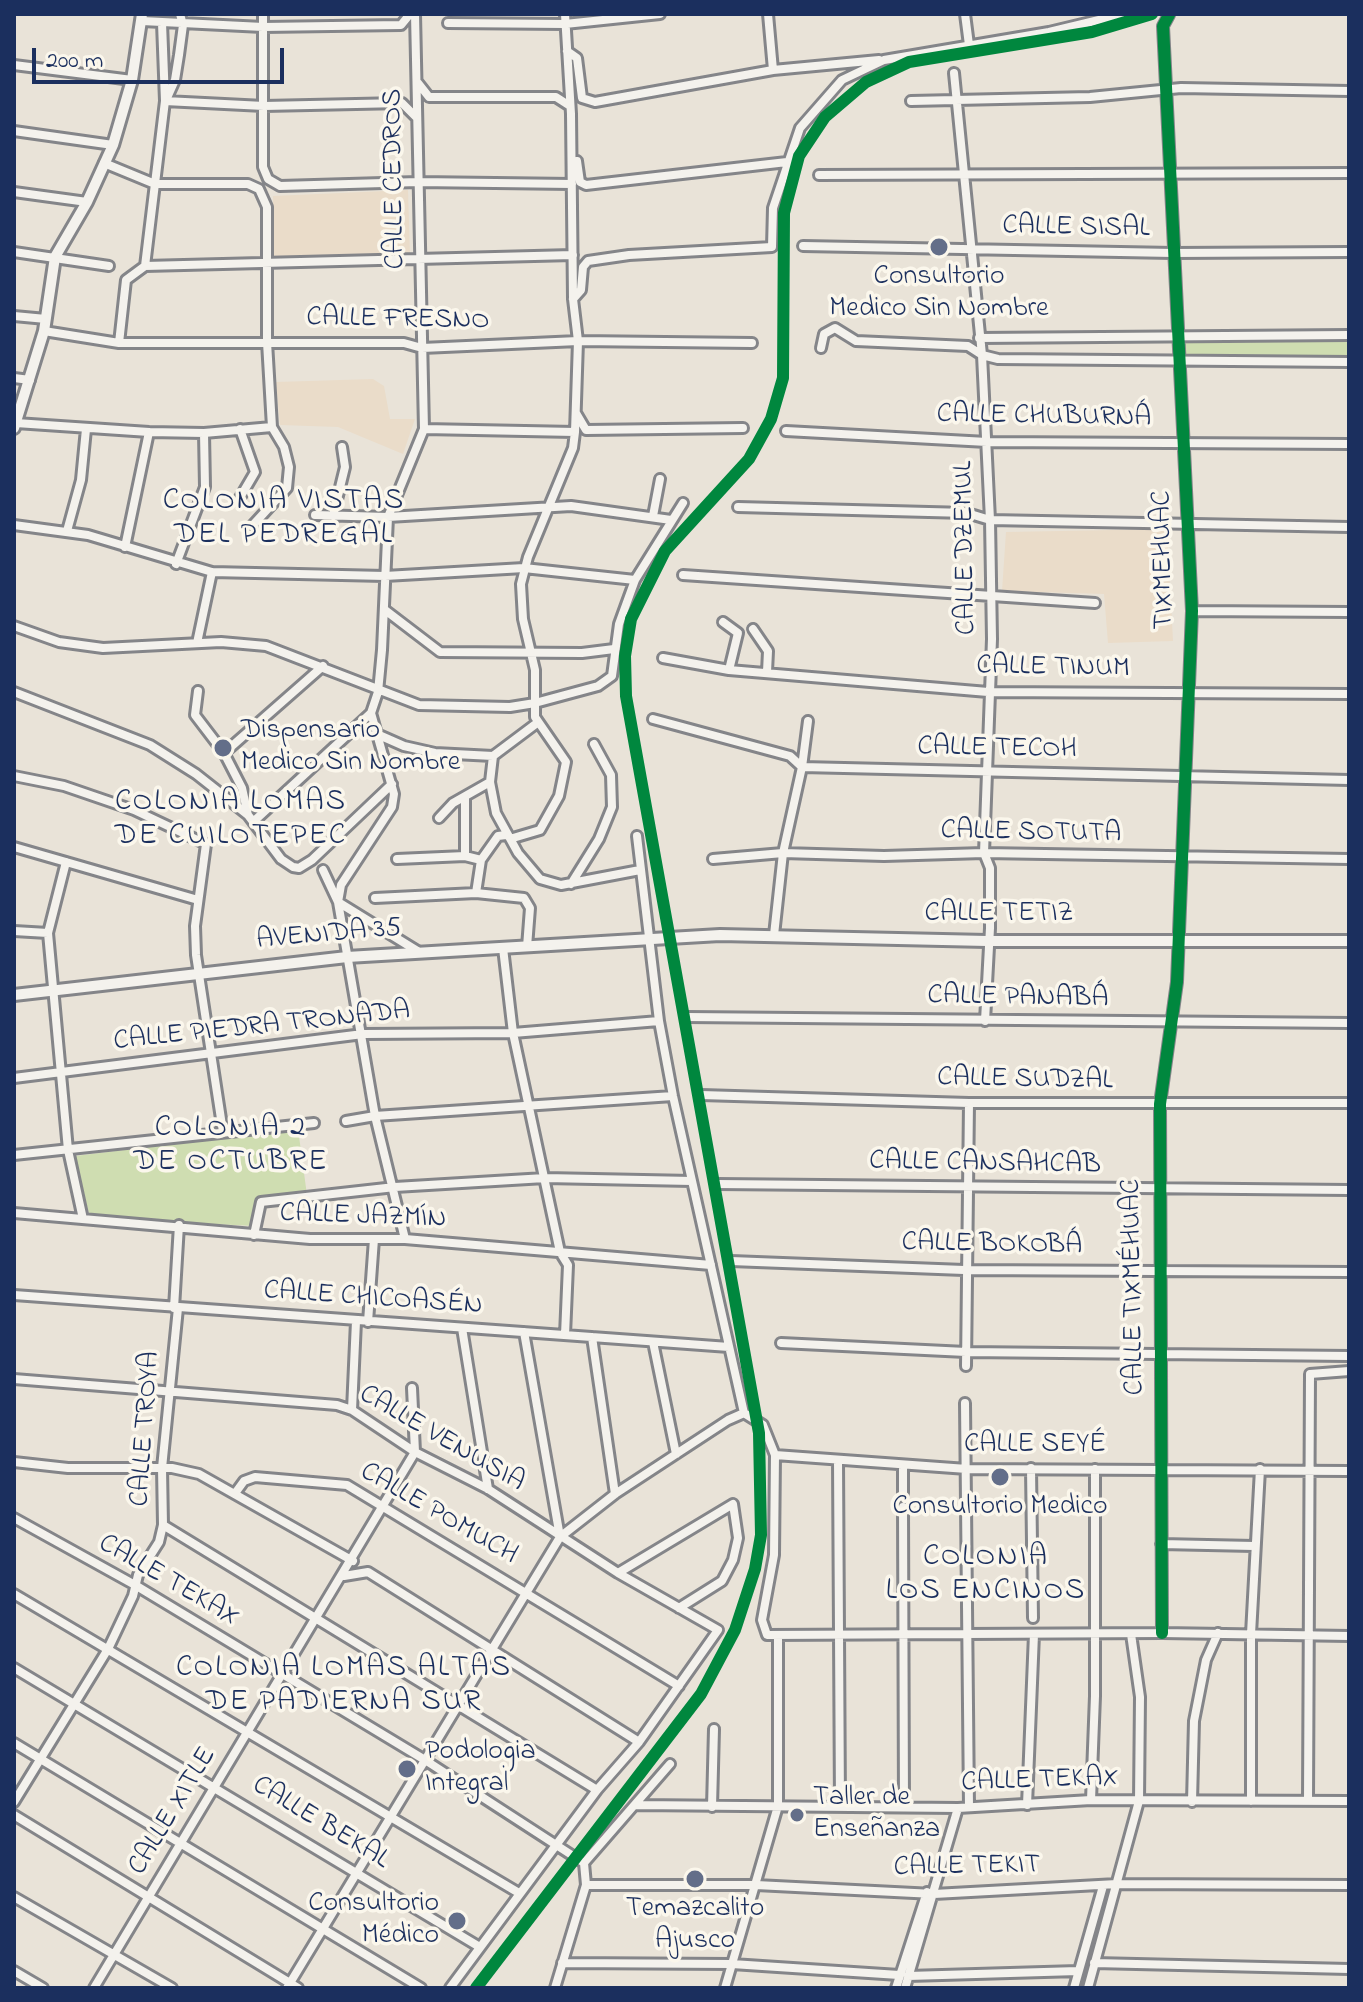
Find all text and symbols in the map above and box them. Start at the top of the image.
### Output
scale bar [36,32,288,82]
text: 200 m [46,44,103,79]
street label: CALLE CEDROS [378,88,414,270]
street label: CALLE SISAL [1002,211,1150,247]
marker: Consultorio Medico Sin Nombre [928,236,950,258]
place label: Consultorio Medico Sin Nombre [829,261,1049,327]
street label: CALLE FRESNO [306,303,490,339]
street label: CALLE CHUBURNÁ [936,399,1152,437]
street label: CALLE DZEMUL [949,461,985,635]
district label: COLONIA VISTAS DEL PEDREGAL [163,485,405,556]
street label: TIXMEHUAC [1147,490,1183,630]
street label: CALLE TINUM [976,651,1130,687]
place label: Dispensario Medico Sin Nombre [241,715,460,781]
street label: CALLE TECOH [917,732,1077,768]
marker: Dispensario Medico Sin Nombre [212,737,234,759]
district label: COLONIA LOMAS DE CUILOTEPEC [115,786,347,856]
street label: CALLE SOTUTA [940,816,1122,852]
street label: CALLE TETIZ [925,898,1073,932]
street label: AVENIDA 35 [255,913,403,959]
street label: CALLE PANABÁ [927,981,1109,1017]
street label: CALLE PIEDRA TRONADA [112,996,412,1060]
street label: CALLE SUDZAL [937,1063,1113,1099]
district label: COLONIA 2 DE OCTUBRE [134,1112,328,1182]
street label: CALLE CANSAHCAB [869,1146,1101,1184]
street label: CALLE TIXMÉHUAC [1116,1178,1154,1396]
street label: CALLE JAZMÍN [279,1198,447,1238]
street label: CALLE BOKOBÁ [901,1228,1083,1264]
street label: CALLE CHICOASÉN [262,1276,484,1324]
street label: CALLE TROYA [125,1350,169,1508]
street label: CALLE VENUSIA [352,1379,530,1501]
street label: CALLE SEYÉ [964,1429,1106,1463]
street label: CALLE POMUCH [353,1456,523,1574]
marker: Consultorio Medico [989,1466,1011,1488]
place label: Consultorio Medico [892,1491,1108,1525]
street label: CALLE TEKAX [91,1528,245,1636]
district label: COLONIA LOS ENCINOS [886,1541,1086,1612]
district label: COLONIA LOMAS ALTAS DE PADIERNA SUR [176,1652,512,1722]
place label: Podologia Integral [425,1736,536,1802]
street label: CALLE XITLE [123,1742,225,1882]
marker: Podologia Integral [396,1758,418,1780]
street label: CALLE TEKAX [961,1762,1119,1802]
street label: CALLE BEKAL [245,1770,395,1878]
place label: Taller de Enseñanza [813,1782,940,1848]
marker: Taller de Enseñanza [788,1806,806,1824]
street label: CALLE TEKIT [893,1850,1041,1886]
marker: Temazcalito Ajusco [684,1868,706,1890]
place label: Consultorio Médico [308,1888,439,1954]
place label: Temazcalito Ajusco [626,1893,764,1959]
marker: Consultorio Médico [446,1910,468,1932]

